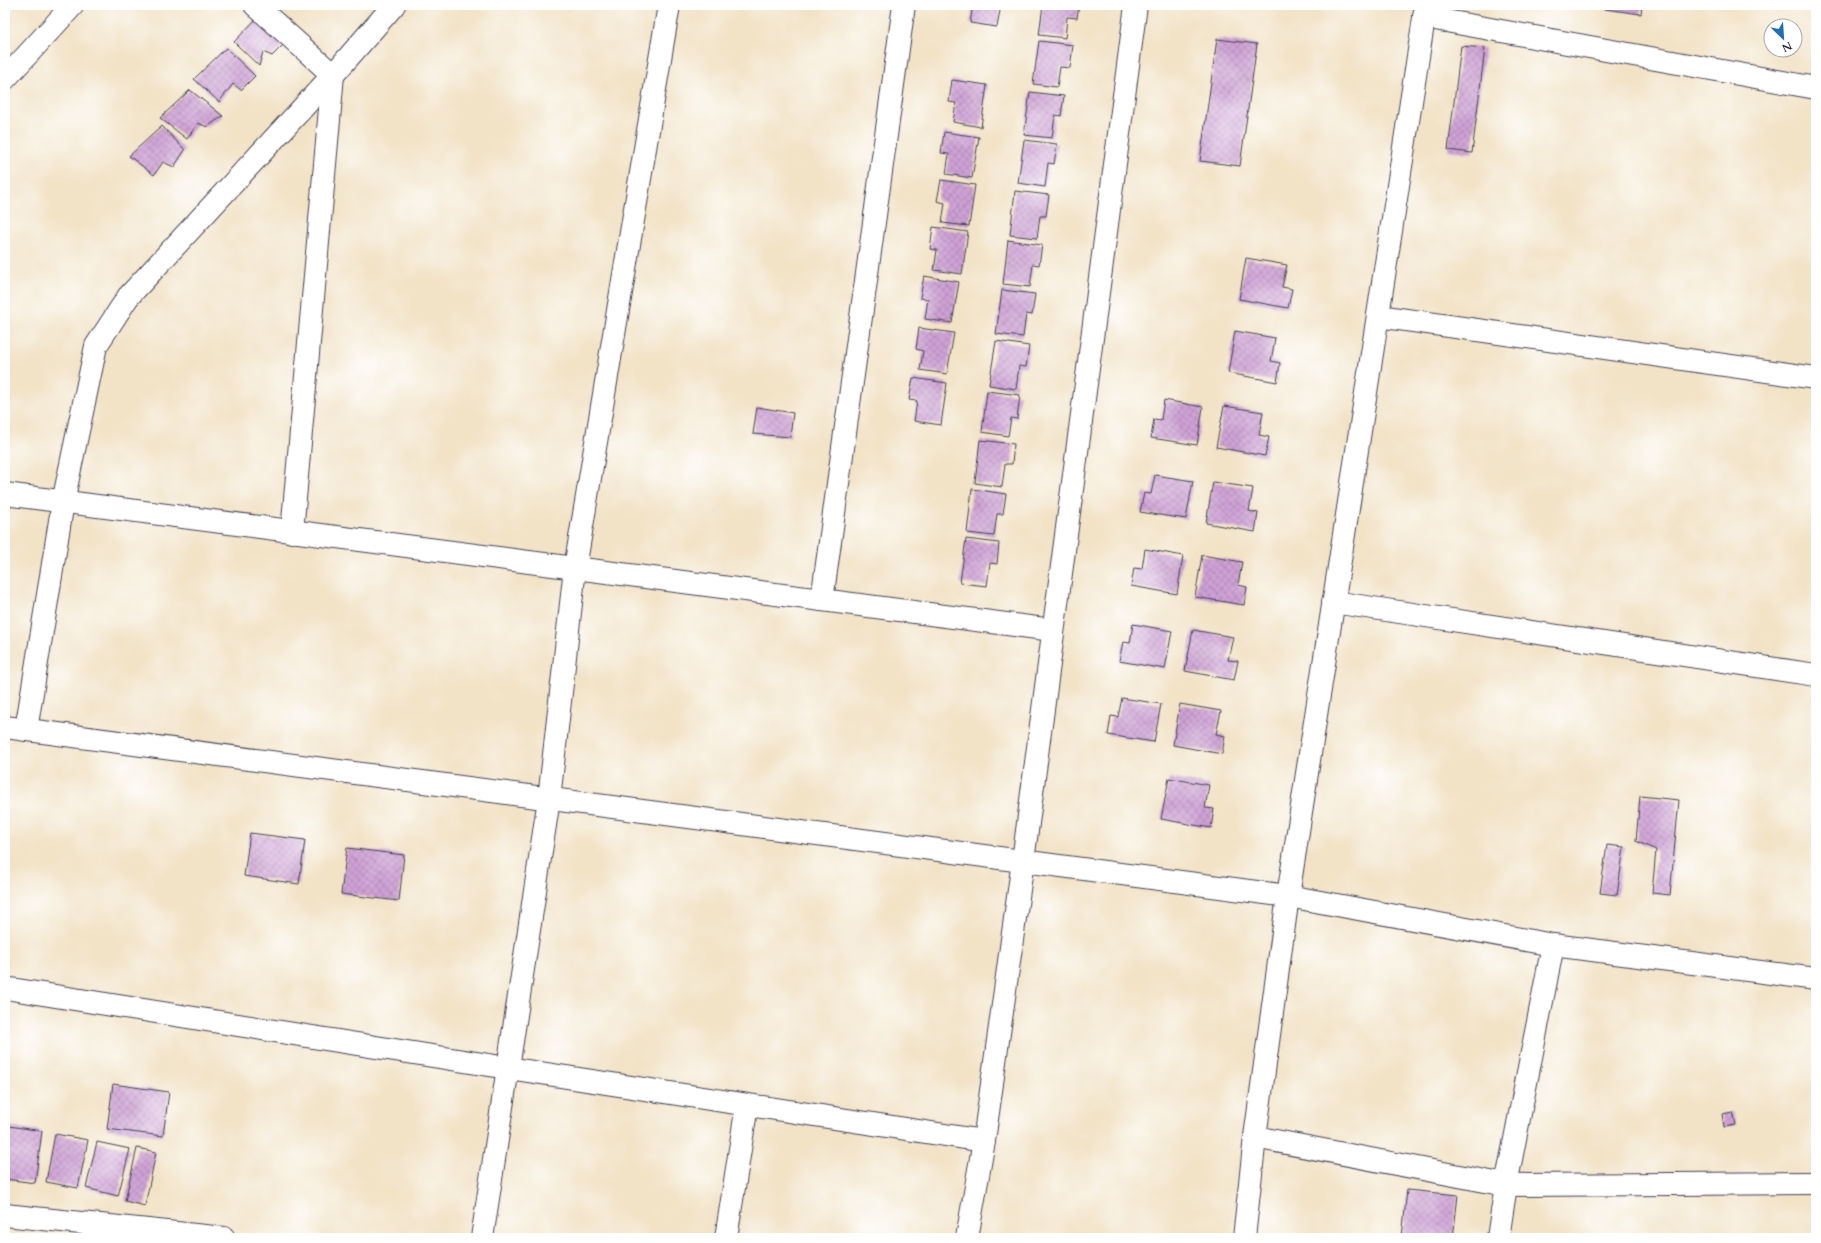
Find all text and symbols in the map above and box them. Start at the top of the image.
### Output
north arrow [1763,18,1803,58]
text: N [1779,38,1795,56]

